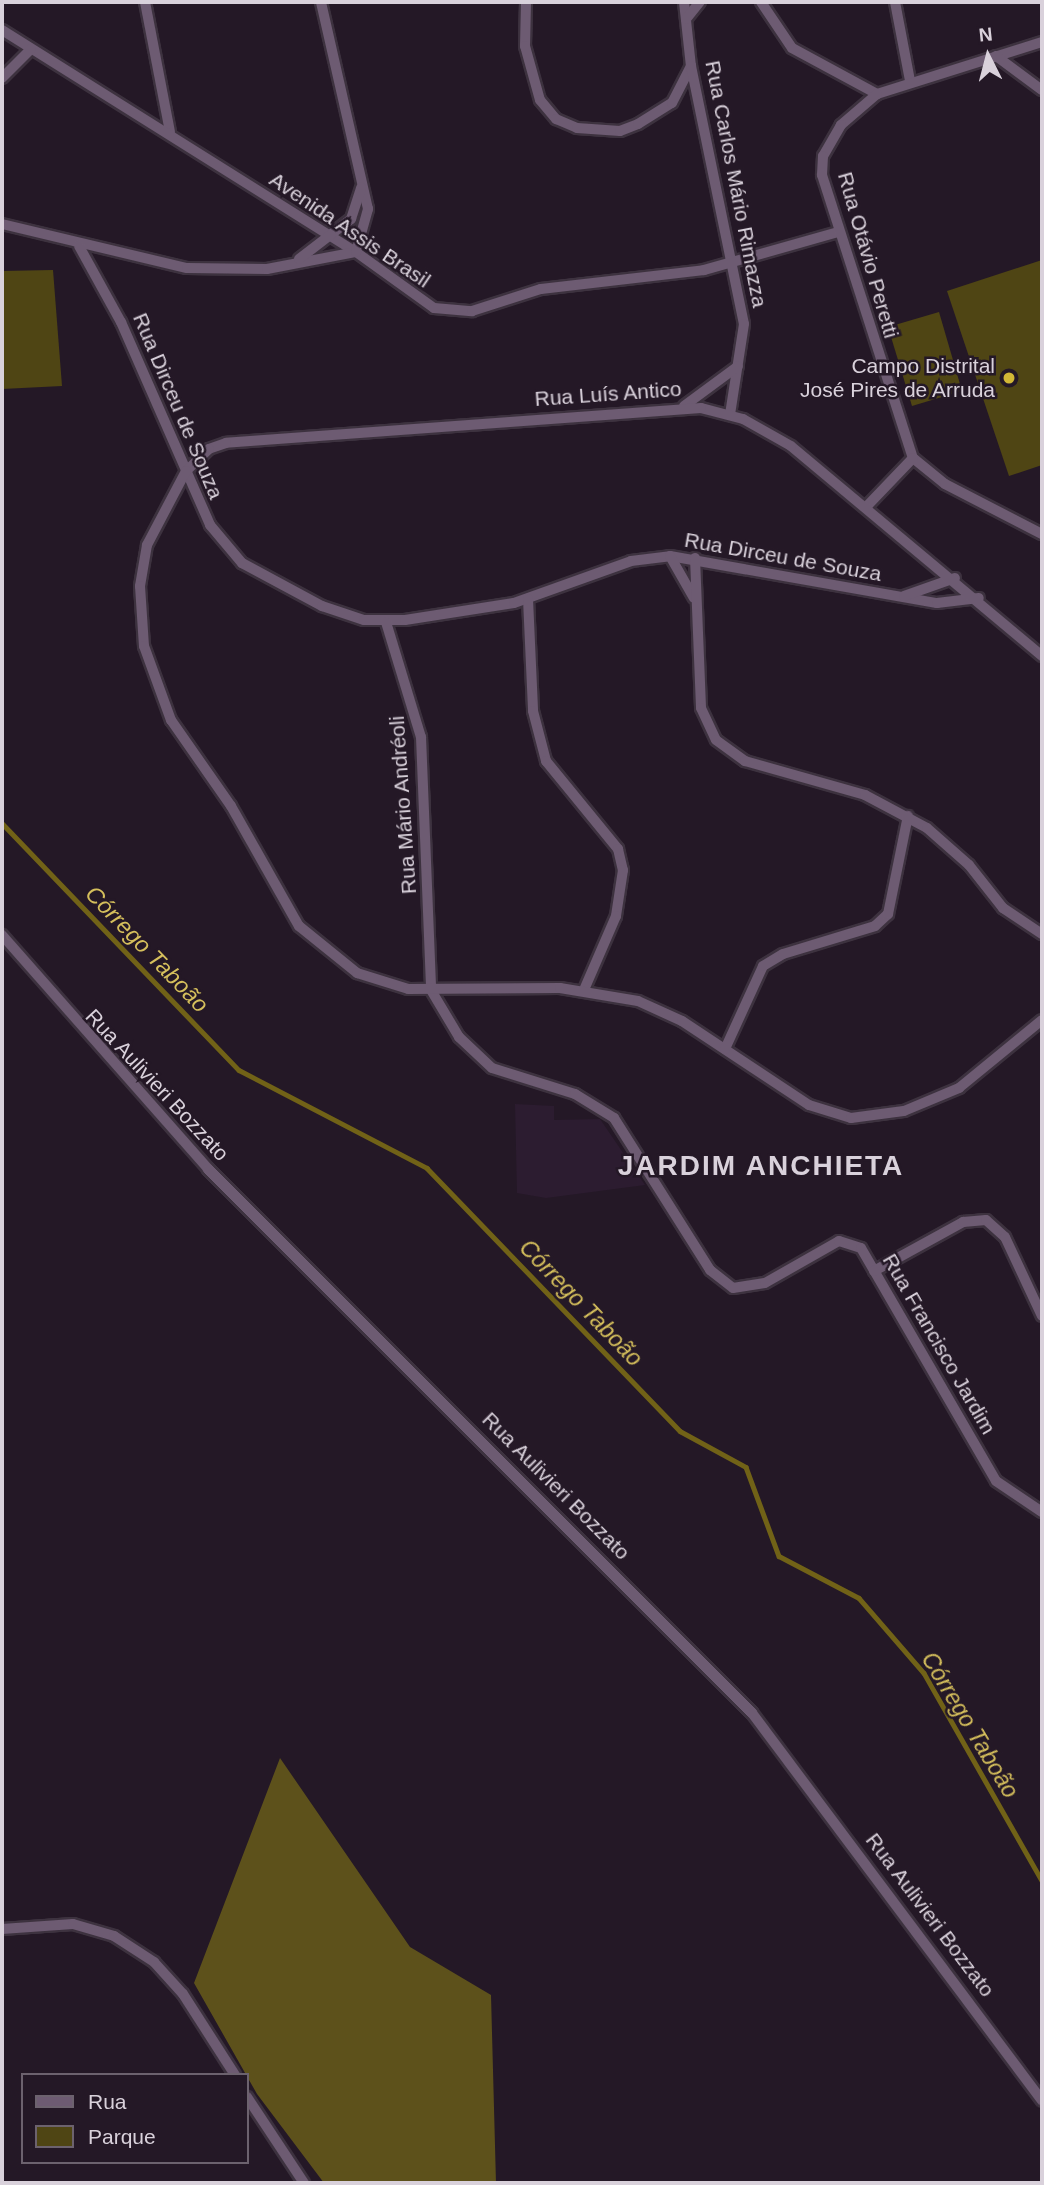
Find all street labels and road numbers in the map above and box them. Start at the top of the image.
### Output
street label: Rua Carlos Mário Rimazza [700,58,772,310]
street label: Avenida Assis Brasil [264,166,436,294]
street label: Rua Otávio Peretti [832,169,904,341]
street label: Rua Dirceu de Souza [127,309,229,503]
street label: Rua Luís Antico [533,376,683,412]
street label: Rua Dirceu de Souza [683,527,883,587]
street label: Rua Mário Andréoli [384,714,422,896]
street label: Rua Aulivieri Bozzato [80,1003,234,1167]
street label: Rua Francisco Jardim [877,1249,1001,1439]
street label: Rua Aulivieri Bozzato [477,1407,635,1565]
street label: Rua Aulivieri Bozzato [860,1828,1000,2002]

